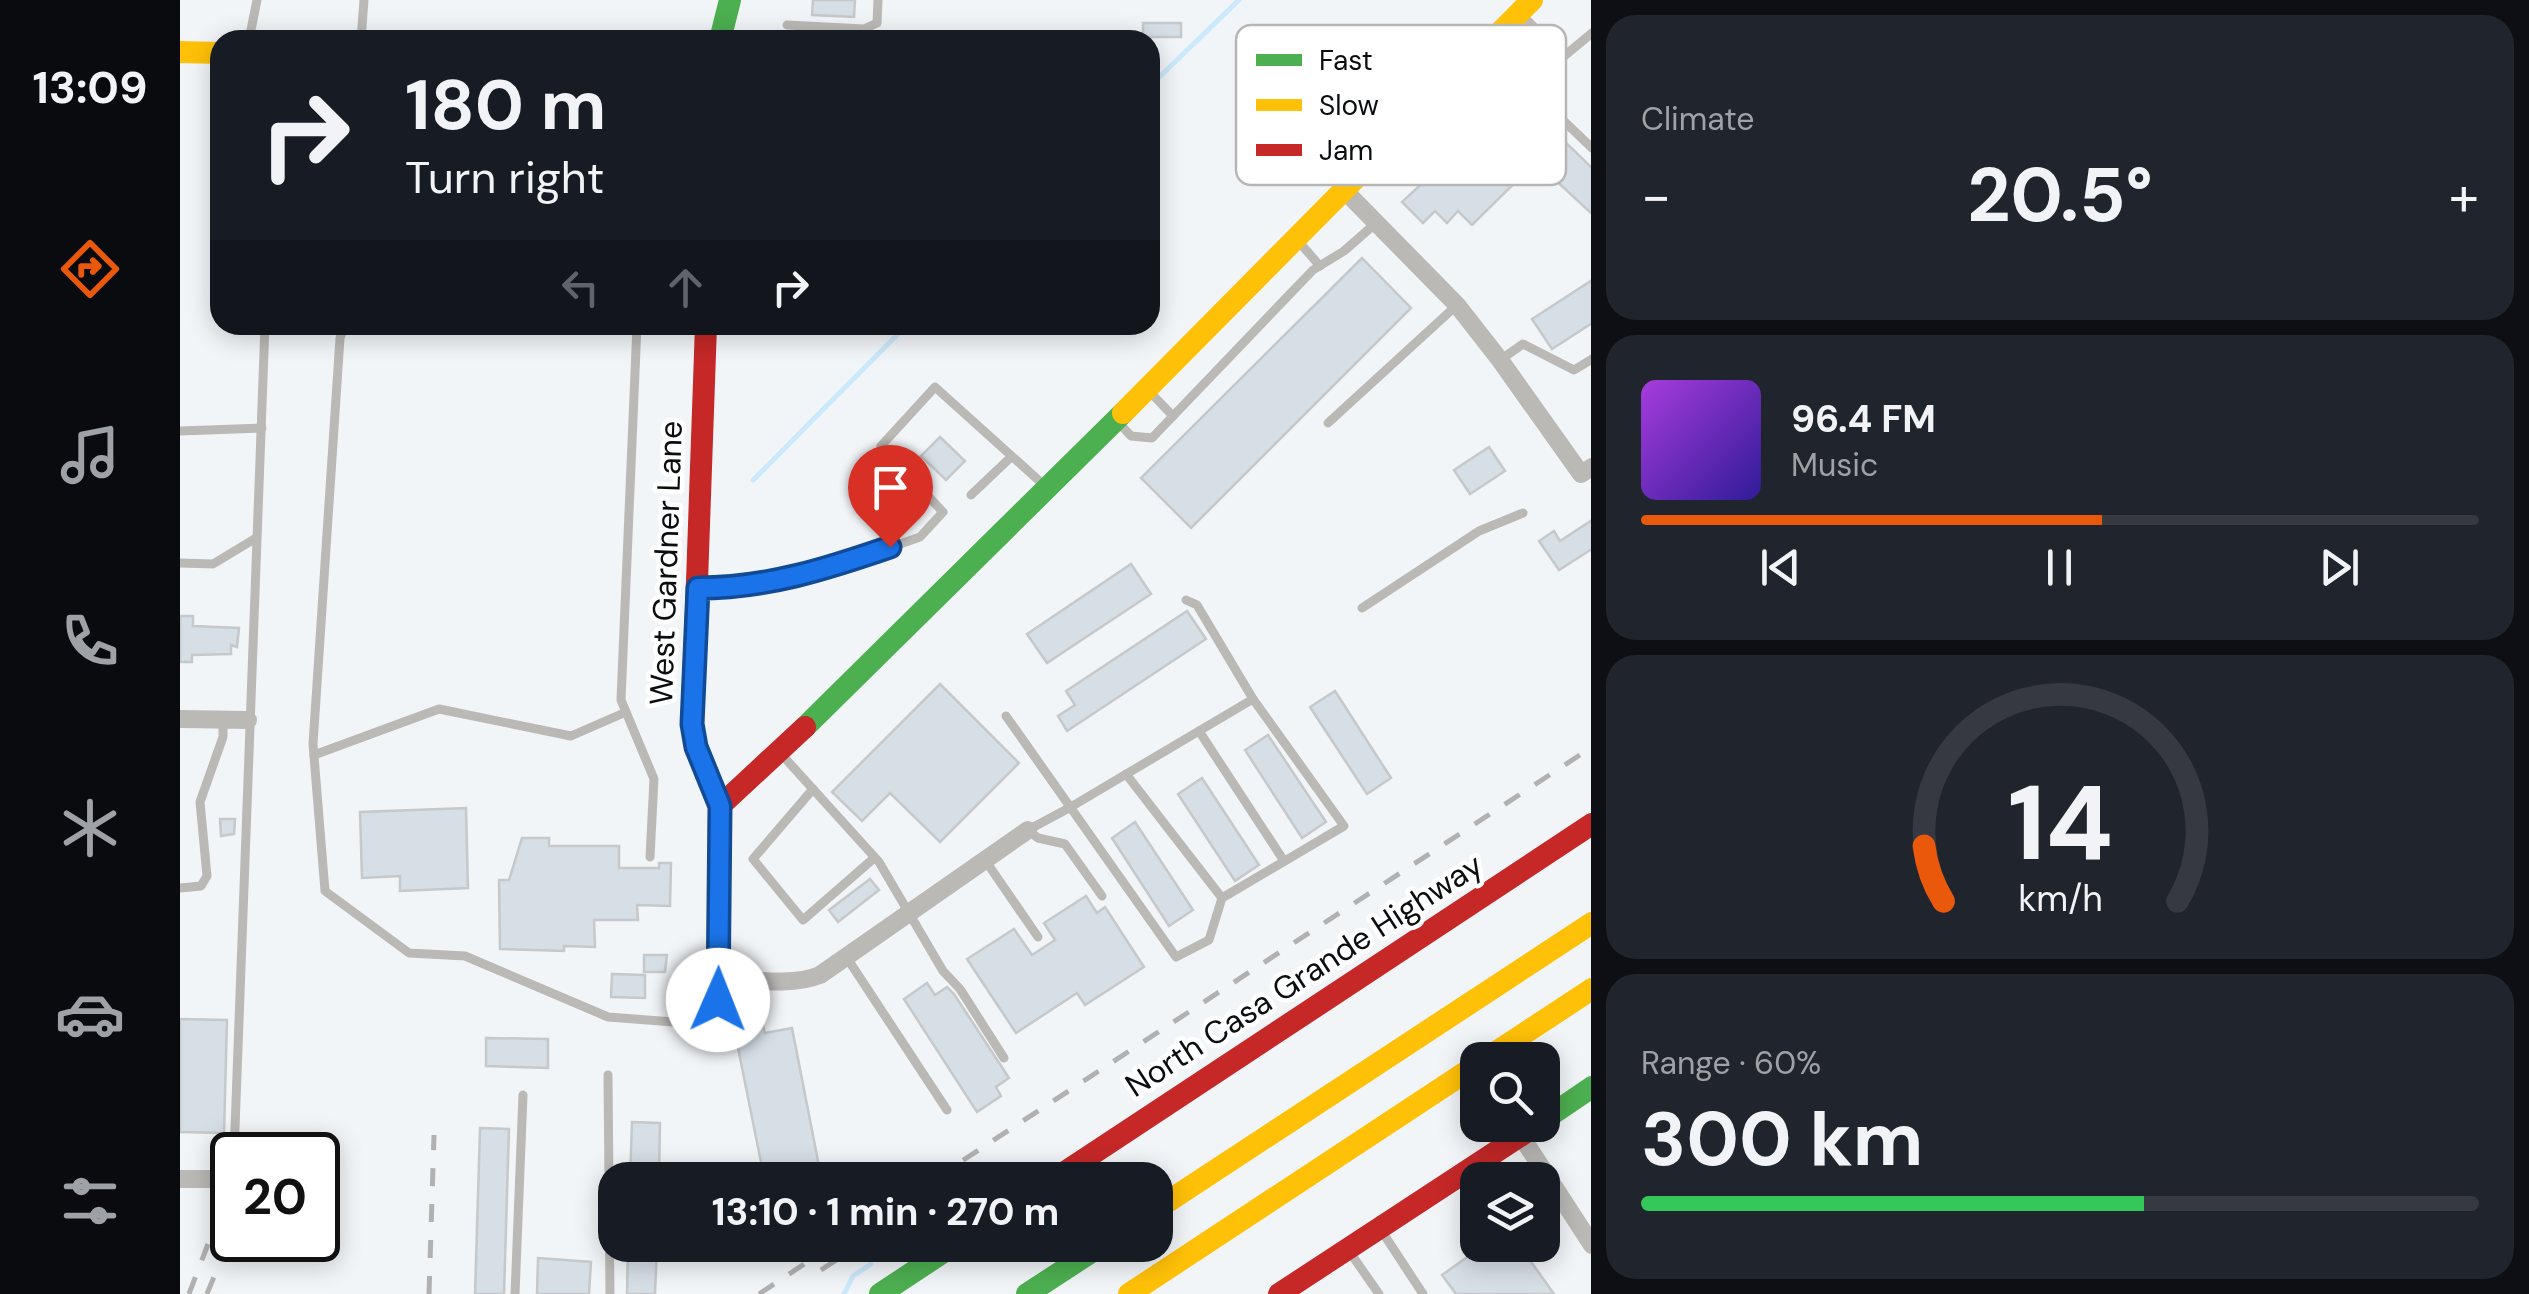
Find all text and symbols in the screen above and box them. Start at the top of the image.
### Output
legend [1236,25,1566,185]
text: Fast [1319,42,1373,79]
text: 13:09 [32,58,148,117]
text: 180 m [405,60,606,151]
icon: right [240,70,370,200]
text: Slow [1319,87,1379,124]
text: Climate [1641,98,1755,140]
text: Jam [1319,132,1373,169]
text: 20.5° [1967,147,2153,244]
text: Turn right [405,148,604,207]
text: − [1641,160,1671,232]
text: + [2449,160,2479,232]
icon: directions [55,234,125,304]
icon: left [553,260,608,315]
icon: ahead [658,260,713,315]
icon: right [763,260,818,315]
text: 96.4 FM [1791,394,1936,444]
icon: music [55,420,125,490]
street label: West Gardner Lane [640,420,692,706]
text: Music [1791,444,1878,486]
pin [848,445,933,548]
icon: arrive [863,460,918,515]
icon: previous [1753,540,1808,595]
icon: pause [2032,540,2087,595]
icon: next [2312,540,2367,595]
icon: phone [55,606,125,676]
text: 14 [2007,756,2113,891]
icon: climate [55,793,125,863]
street label: North Casa Grande Highway [1117,844,1491,1106]
text: km/h [2018,876,2102,922]
position arrow [666,948,770,1052]
icon: car [55,979,125,1049]
map controls [1460,1042,1560,1262]
button: search [1460,1042,1560,1142]
text: Range · 60% [1641,1042,1821,1084]
text: 300 km [1641,1091,1923,1188]
speed limit sign: 20 [210,1132,340,1262]
button: layers [1460,1162,1560,1262]
icon: filters [55,1166,125,1236]
text: 13:10 · 1 min · 270 m [712,1187,1059,1237]

